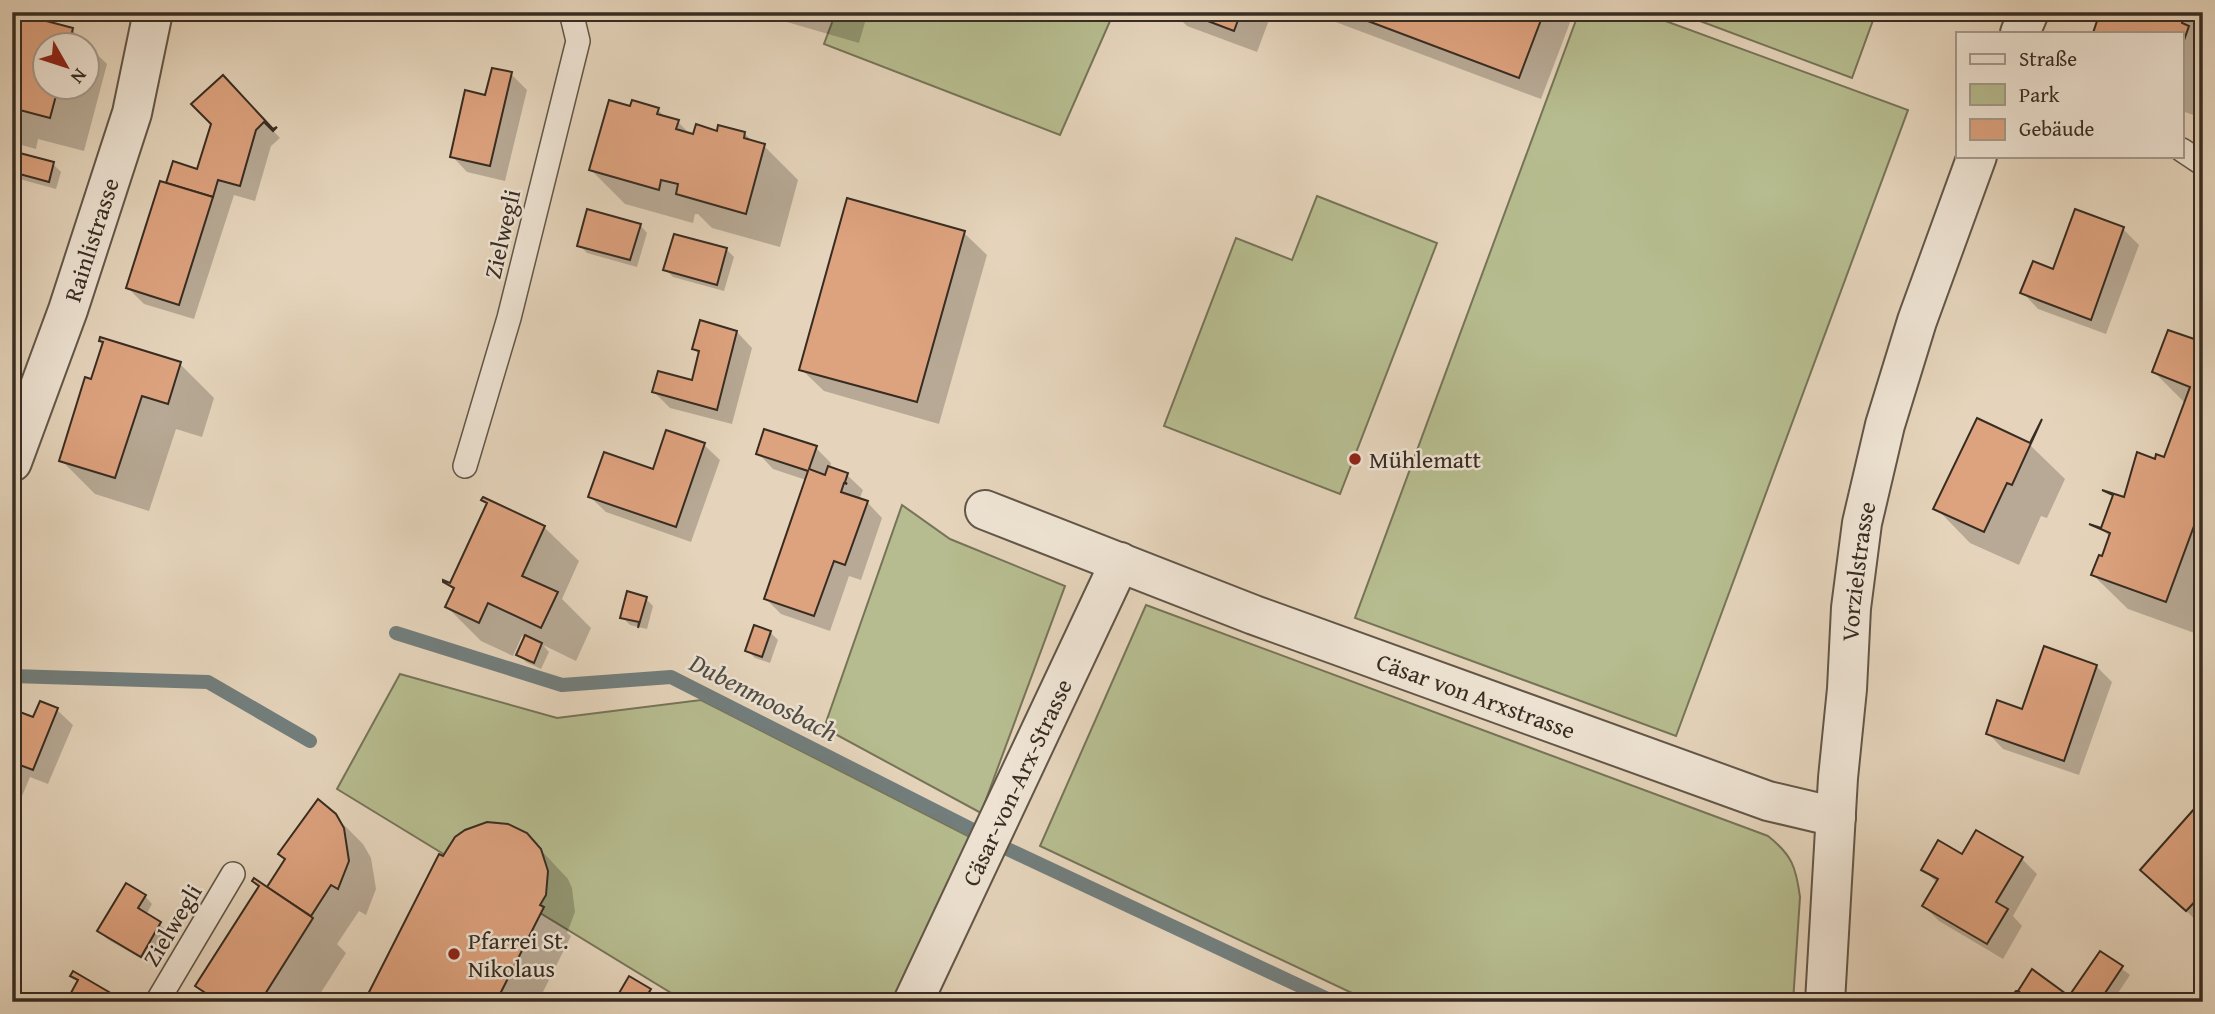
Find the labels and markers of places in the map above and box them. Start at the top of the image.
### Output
place label: Mühlematt [1369,442,1482,477]
marker: Mühlematt [1347,451,1363,467]
place label: Pfarrei St. Nikolaus [468,923,569,986]
marker: Pfarrei St. Nikolaus [446,946,462,962]

